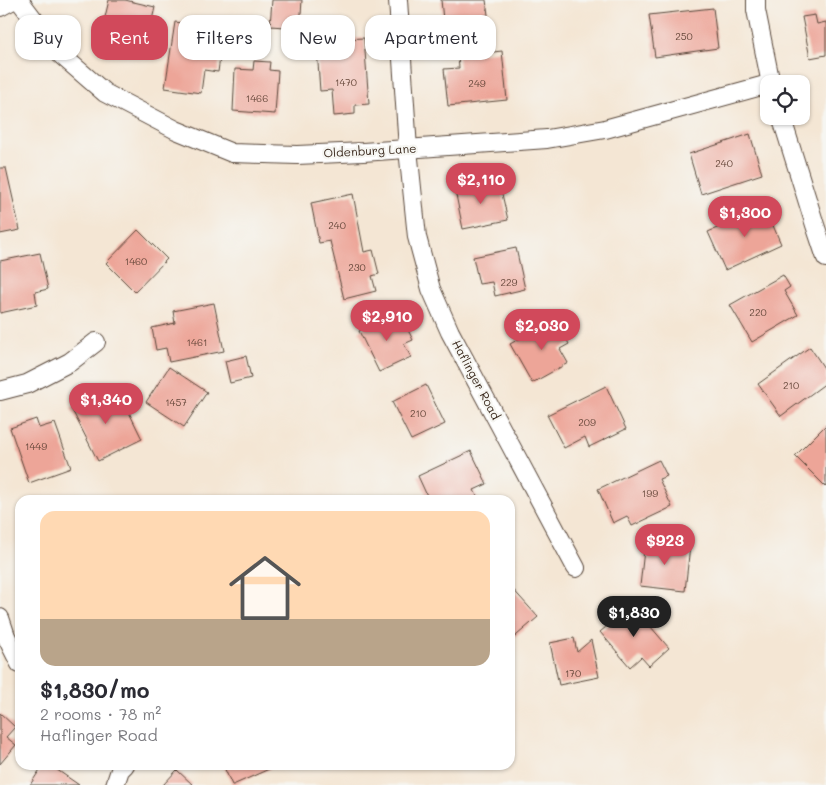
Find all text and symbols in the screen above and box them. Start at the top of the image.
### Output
chip: Buy [15,15,81,60]
chip: Rent [91,15,168,60]
chip: Filters [178,15,271,60]
chip: New [281,15,355,60]
chip: Apartment [365,15,496,60]
house number: 250 [675,29,693,43]
house number: 1470 [335,75,357,89]
map controls [760,75,810,125]
button: locate [760,75,810,125]
house number: 249 [468,76,486,90]
house number: 1466 [246,91,268,105]
street label: Oldenburg Lane [323,140,417,160]
house number: 240 [715,156,733,170]
pin: $2,110 [440,162,522,205]
text: $2,110 [457,168,505,189]
pin: $1,300 [704,196,786,238]
text: $1,300 [719,201,771,222]
house number: 240 [328,218,346,232]
house number: 1460 [125,254,147,268]
house number: 230 [348,260,366,274]
house number: 229 [500,275,518,289]
pin: $2,910 [346,300,428,342]
text: $2,910 [362,305,412,326]
house number: 220 [749,305,767,319]
pin: $2,030 [501,308,583,351]
text: $2,030 [515,314,569,335]
house number: 1461 [187,335,207,349]
street label: Haflinger Road [449,337,505,423]
house number: 210 [783,378,799,392]
pin: $1,340 [65,382,147,425]
text: $1,340 [80,388,132,409]
house number: 1457 [165,395,187,409]
house number: 210 [410,406,426,420]
house number: 209 [578,415,596,429]
house number: 1449 [25,439,47,453]
house number: 199 [642,486,658,500]
pin: $923 [635,524,695,566]
text: $923 [646,529,684,550]
icon: home [220,543,310,633]
pin: $1,830 [593,596,675,638]
text: $1,830 [608,601,660,622]
house number: 170 [565,666,581,680]
text: $1,830/mo [40,676,150,703]
text: 2 rooms · 78 m² [40,703,161,724]
text: Haflinger Road [40,724,158,745]

